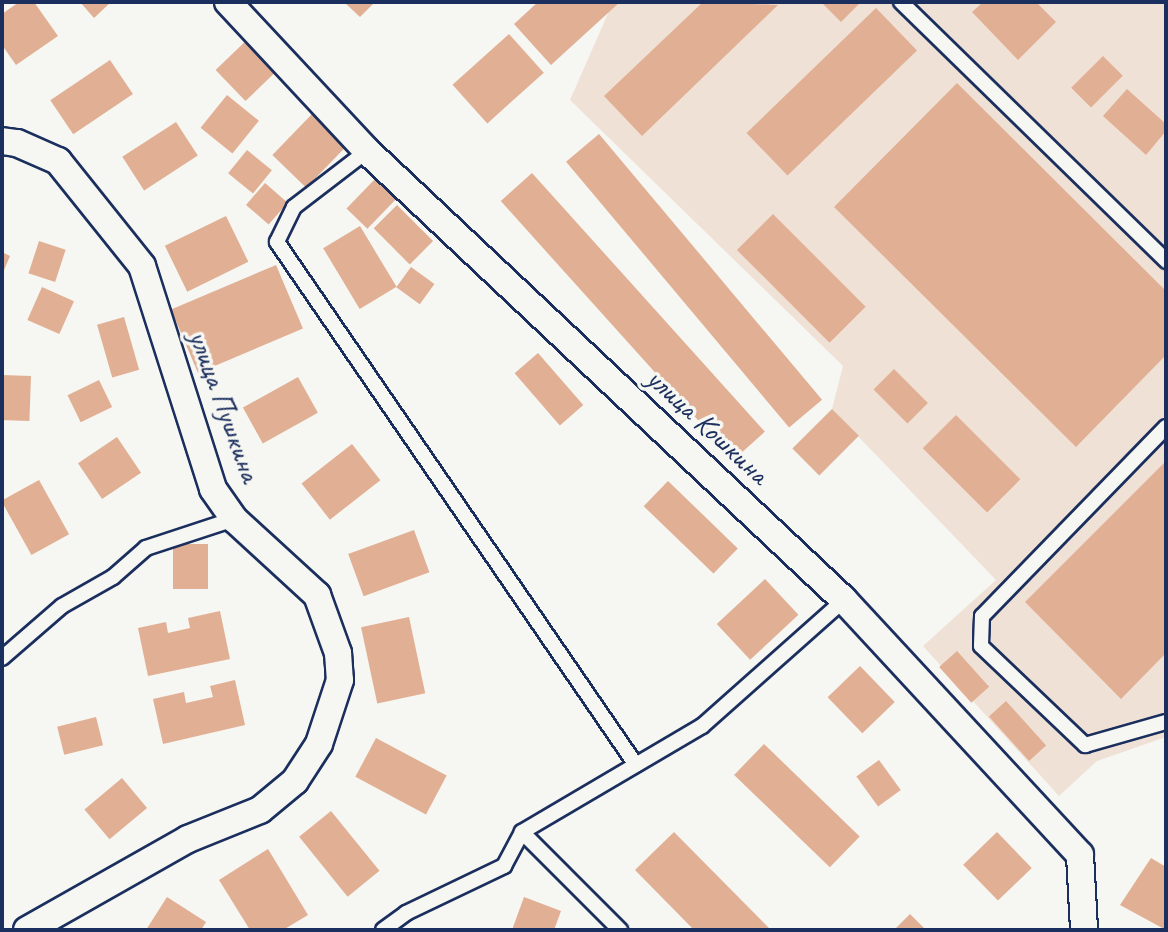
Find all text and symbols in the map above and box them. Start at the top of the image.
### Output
street label: улица Пушкина [181,325,269,487]
street label: улица Кошкина [639,360,777,492]

